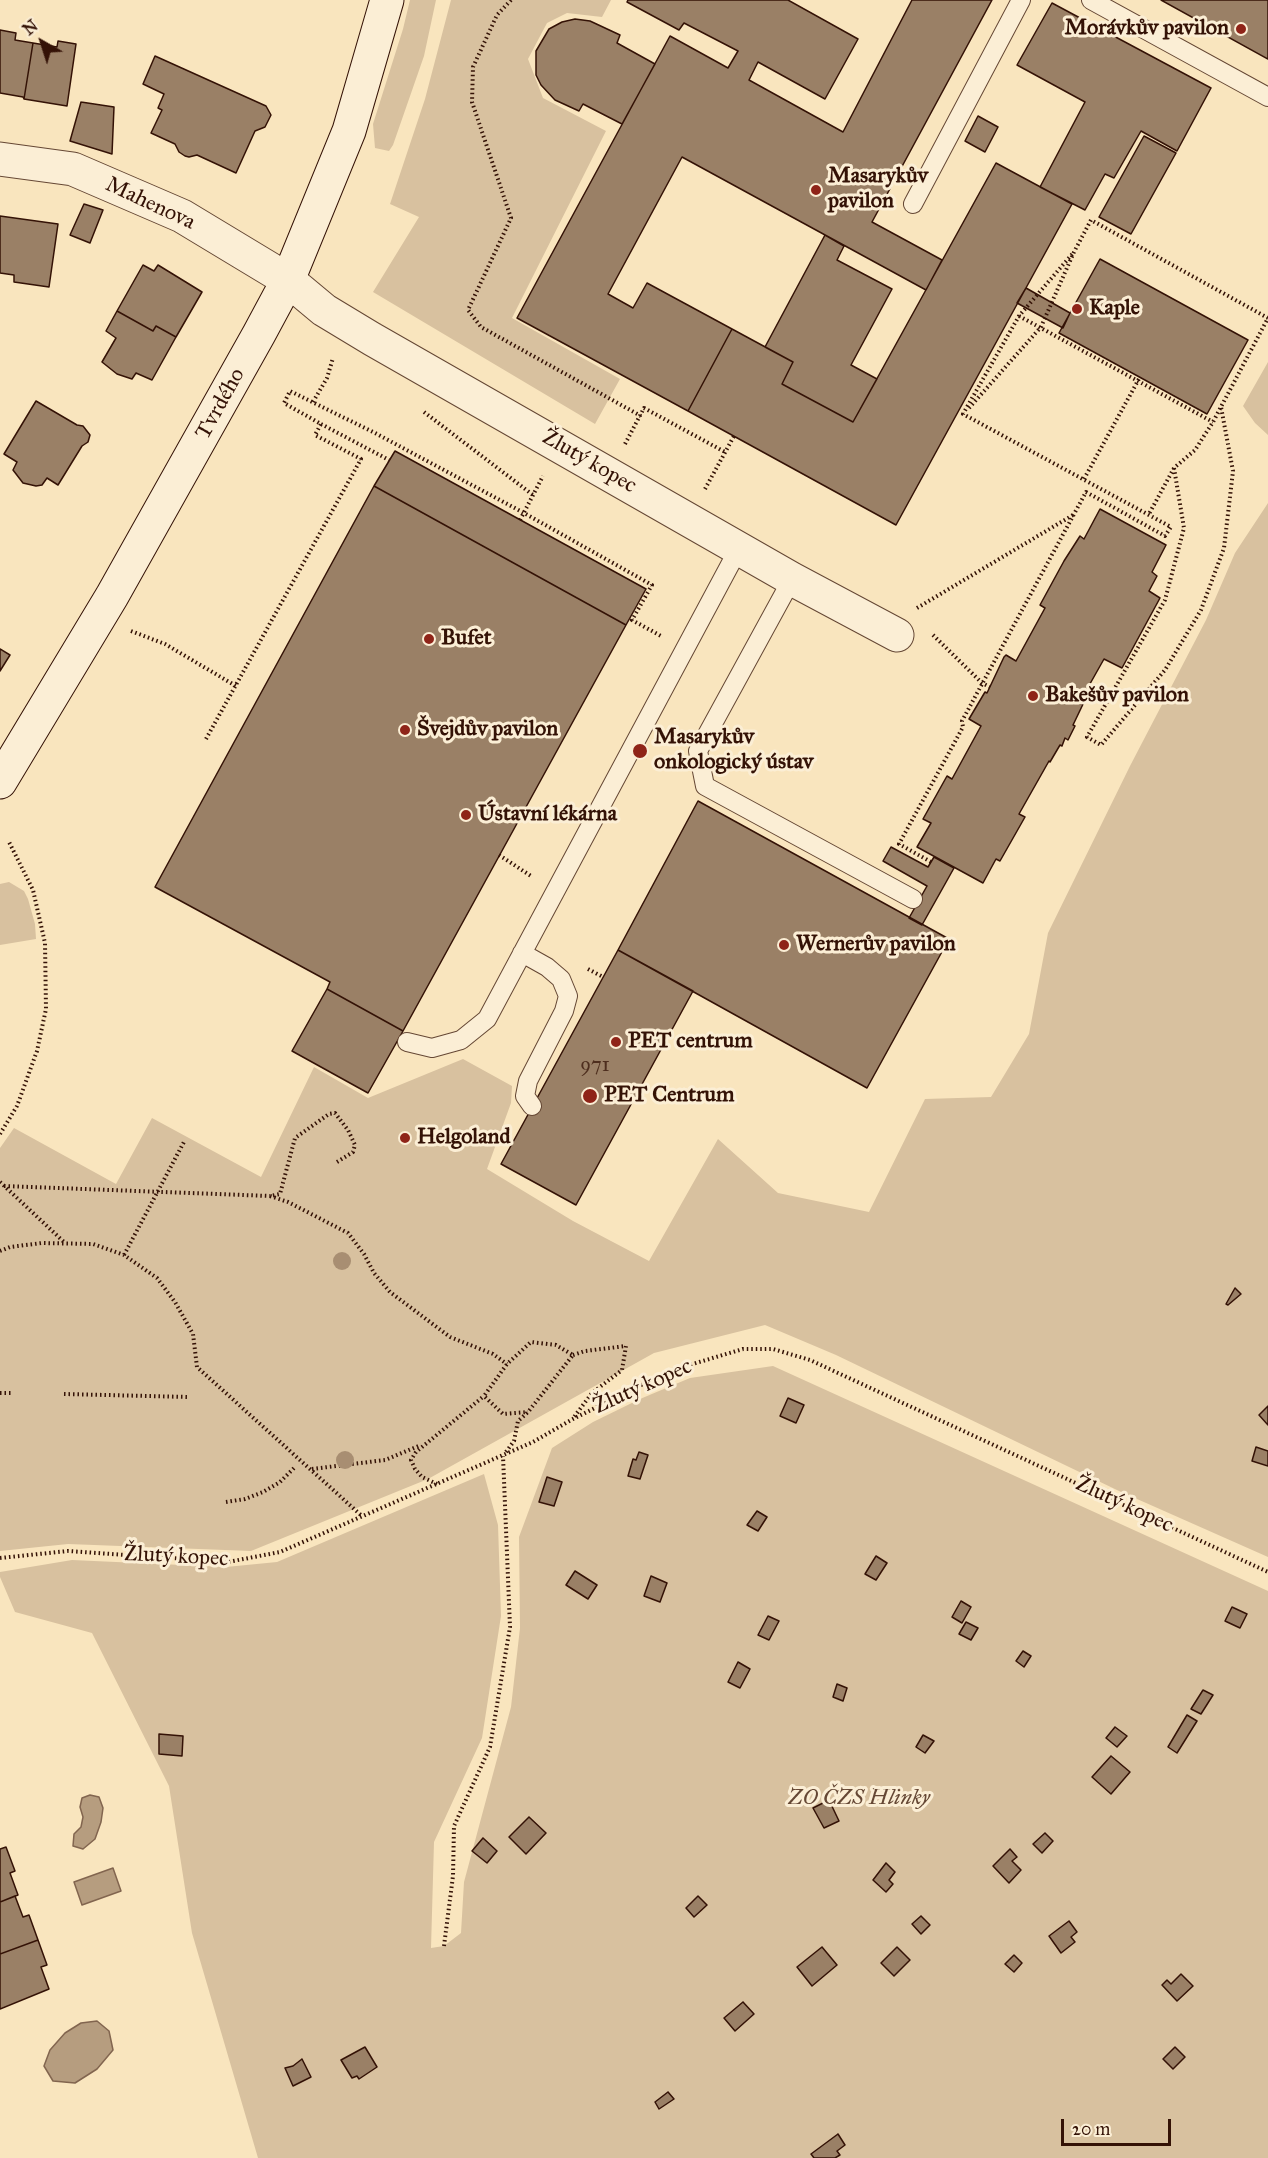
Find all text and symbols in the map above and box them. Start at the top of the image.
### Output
north arrow [12,12,72,72]
text: N [19,16,42,39]
place label: Morávkův pavilon [1065,16,1229,42]
marker: Morávkův pavilon [1234,22,1248,36]
place label: Masarykův pavilon [828,164,928,216]
street label: Mahenova [101,172,199,236]
marker: Masarykův pavilon [809,183,823,197]
place label: Kaple [1089,296,1140,322]
marker: Kaple [1070,302,1084,316]
street label: Tvrdého [191,364,251,444]
street label: Žlutý kopec [537,424,641,500]
place label: Bufet [441,626,491,652]
marker: Bufet [422,632,436,646]
place label: Bakešův pavilon [1045,683,1189,709]
marker: Bakešův pavilon [1026,689,1040,703]
place label: Švejdův pavilon [417,717,558,743]
marker: Švejdův pavilon [398,723,412,737]
place label: Masarykův onkologický ústav [654,725,813,776]
marker: Masarykův onkologický ústav [631,742,649,760]
place label: Ústavní lékárna [478,802,617,828]
marker: Ústavní lékárna [459,808,473,822]
place label: Wernerův pavilon [796,932,956,958]
marker: Wernerův pavilon [777,938,791,952]
place label: PET centrum [628,1029,753,1055]
marker: PET centrum [609,1035,623,1049]
house number: 971 [580,1054,610,1078]
place label: PET Centrum [604,1083,734,1109]
marker: PET Centrum [581,1087,599,1105]
place label: Helgoland [417,1125,511,1151]
marker: Helgoland [398,1131,412,1145]
street label: Žlutý kopec [590,1354,696,1420]
street label: Žlutý kopec [1071,1471,1177,1539]
street label: Žlutý kopec [123,1541,229,1573]
park label: ZO ČZS Hlinky [788,1786,930,1812]
scale bar [1064,2107,1174,2145]
text: 20 m [1072,2118,1110,2140]

